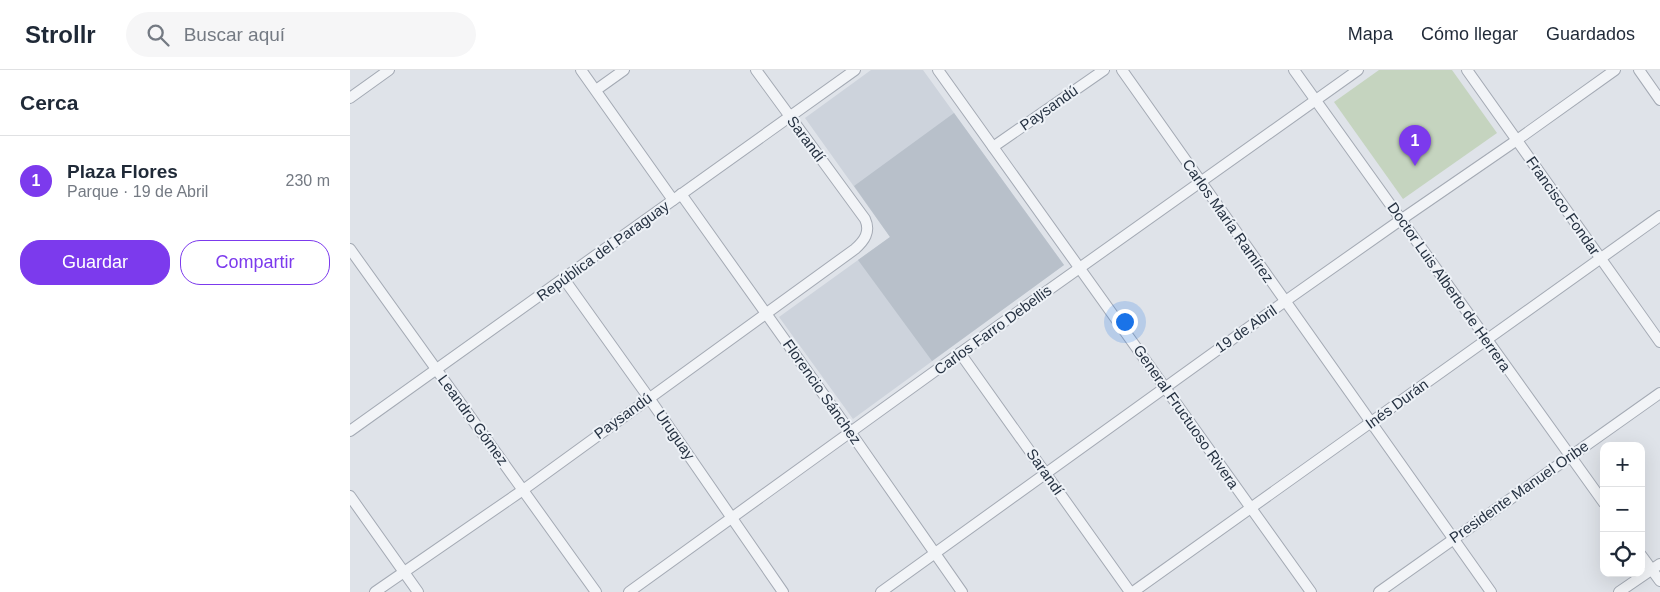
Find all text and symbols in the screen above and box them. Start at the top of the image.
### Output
search box [126,12,476,57]
text: Strollr [25,21,96,48]
icon: search [144,21,172,49]
text: Buscar aquí [184,24,285,45]
text: Mapa [1348,24,1393,44]
text: Cómo llegar [1421,24,1518,44]
text: Guardados [1546,24,1635,44]
street label: Paysandú [1017,81,1081,134]
text: Cerca [20,91,78,114]
street label: Sarandí [784,113,829,165]
pin: 1 [1399,125,1431,166]
street label: Francisco Fondar [1523,153,1604,258]
street label: Carlos María Ramírez [1179,156,1277,286]
text: Plaza Flores [67,161,178,182]
text: 1 [32,172,40,189]
text: 230 m [286,172,330,189]
text: Parque · 19 de Abril [67,183,208,200]
street label: República del Paraguay [533,197,673,304]
street label: Doctor Luis Alberto de Herrera [1384,199,1515,375]
button: Guardar [20,240,170,285]
button: Compartir [180,240,330,285]
street label: Carlos Farro Debellis [931,281,1055,378]
street label: 19 de Abril [1212,301,1280,356]
your location [1112,309,1138,335]
street label: Florencio Sánchez [780,336,865,447]
street label: General Fructuoso Rivera [1130,341,1243,492]
street label: Leandro Gómez [435,371,512,468]
street label: Inés Durán [1362,375,1431,432]
street label: Paysandú [591,389,655,442]
street label: Uruguay [652,407,699,463]
street label: Presidente Manuel Oribe [1446,437,1592,546]
map controls [1600,442,1645,577]
button: + [1600,442,1645,487]
street label: Sarandí [1023,445,1068,499]
button: − [1600,487,1645,532]
button: locate [1600,532,1645,577]

